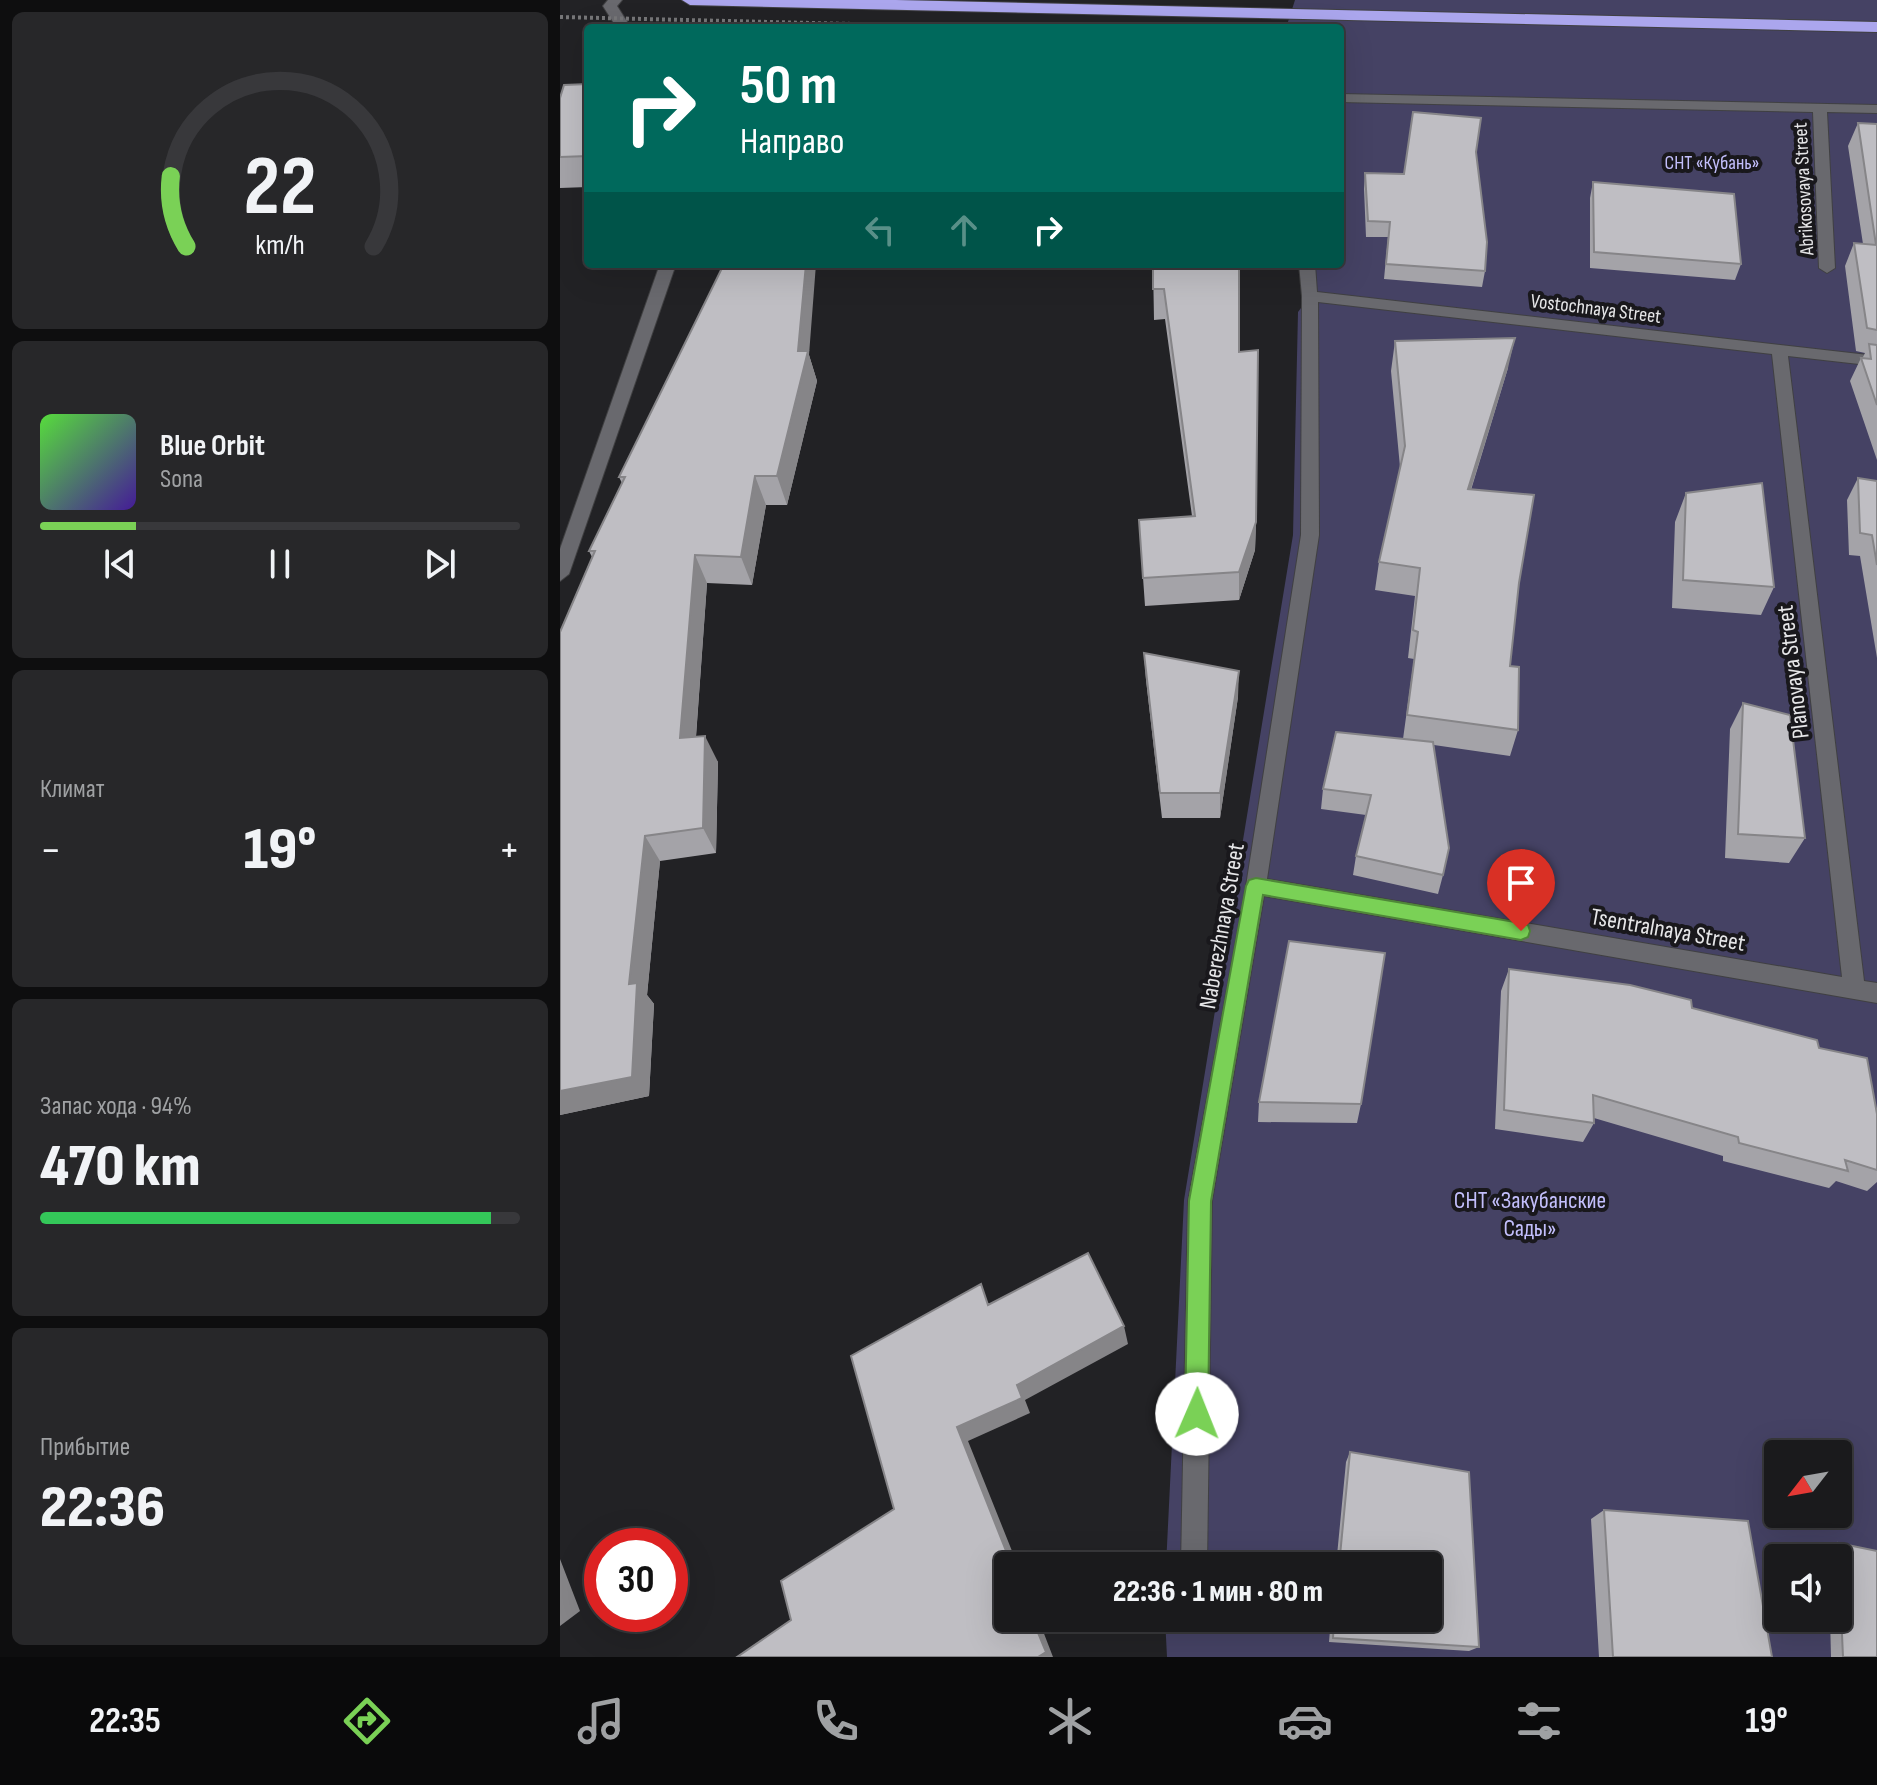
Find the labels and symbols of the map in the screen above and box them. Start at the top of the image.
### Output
street label: Abrikosovaya Street [1789,122,1820,257]
park label: СНТ «Кубань» [1665,151,1760,175]
street label: Vostochnaya Street [1529,289,1663,329]
street label: Planovaya Street [1770,603,1816,741]
street label: Naberezhnaya Street [1193,841,1251,1011]
pin [1487,849,1555,931]
street label: Tsentralnaya Street [1588,902,1748,958]
park label: СНТ «Закубанские Сады» [1454,1186,1606,1243]
position arrow [1155,1372,1239,1456]
north arrow [1764,1440,1852,1528]
speed limit sign: 30 [584,1528,688,1632]

